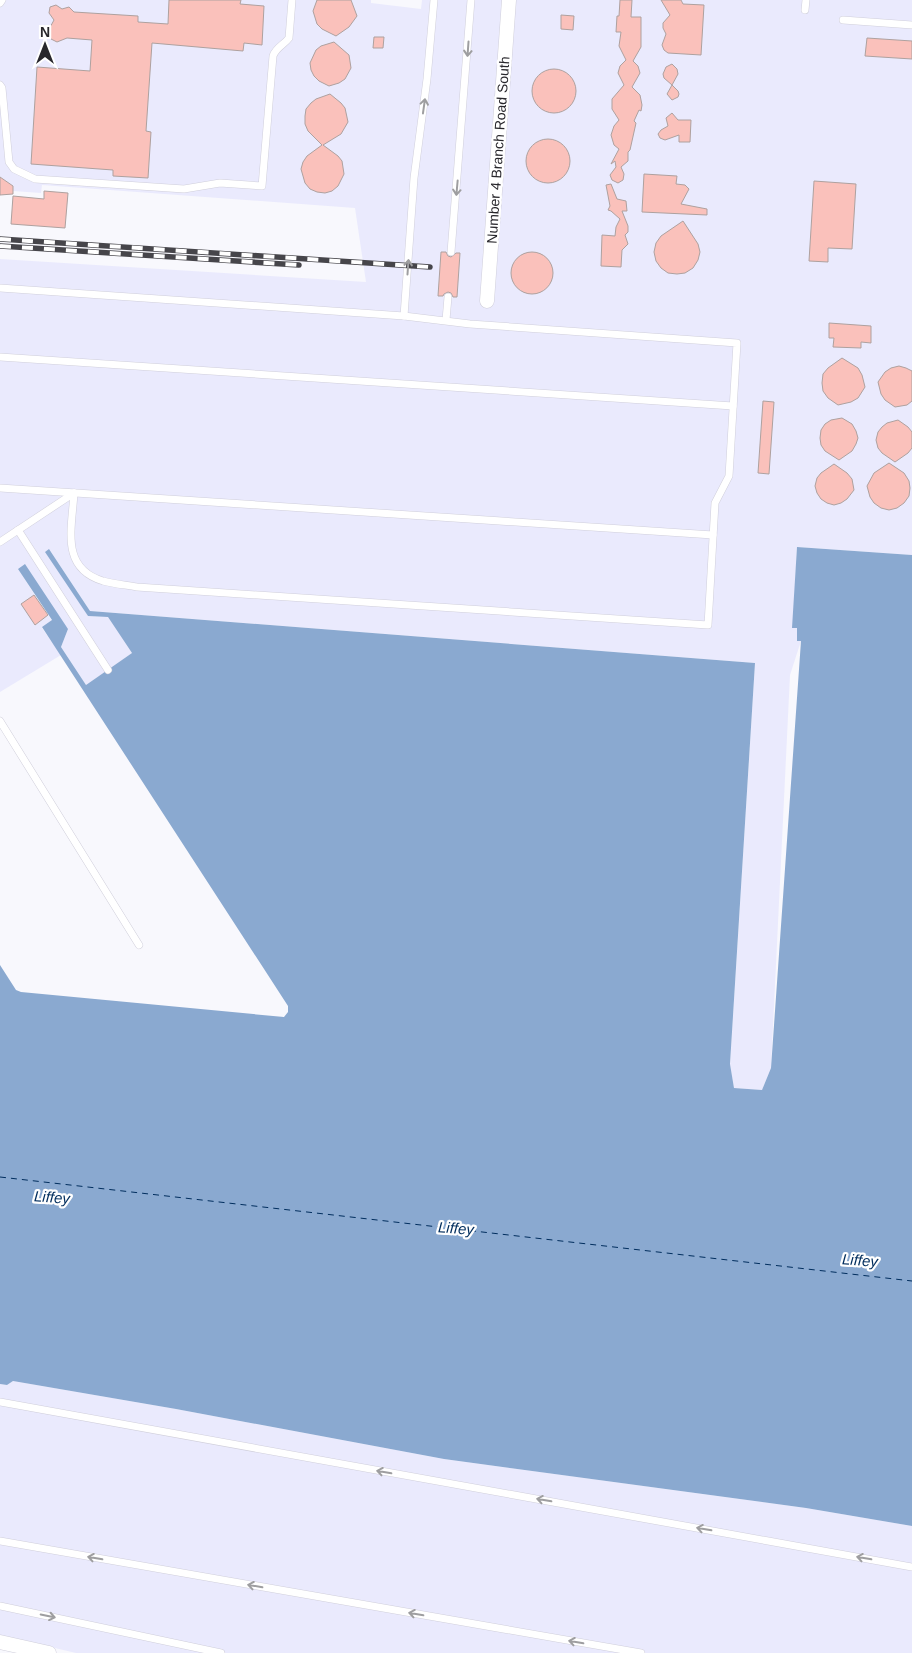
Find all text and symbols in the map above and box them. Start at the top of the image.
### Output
north arrow [20,20,70,70]
text: N [40,24,50,40]
one-way arrow [463,40,472,56]
street label: Number 4 Branch Road South [483,56,513,244]
one-way arrow [419,98,429,114]
one-way arrow [452,179,461,195]
one-way arrow [403,260,412,276]
water label: Liffey [34,1187,72,1207]
water label: Liffey [438,1218,476,1238]
water label: Liffey [842,1250,880,1270]
one-way arrow [377,1466,393,1476]
one-way arrow [537,1495,553,1505]
one-way arrow [697,1524,713,1534]
one-way arrow [88,1552,104,1562]
one-way arrow [856,1553,872,1563]
one-way arrow [248,1580,264,1590]
one-way arrow [408,1608,424,1618]
one-way arrow [39,1612,55,1622]
one-way arrow [568,1636,584,1646]

